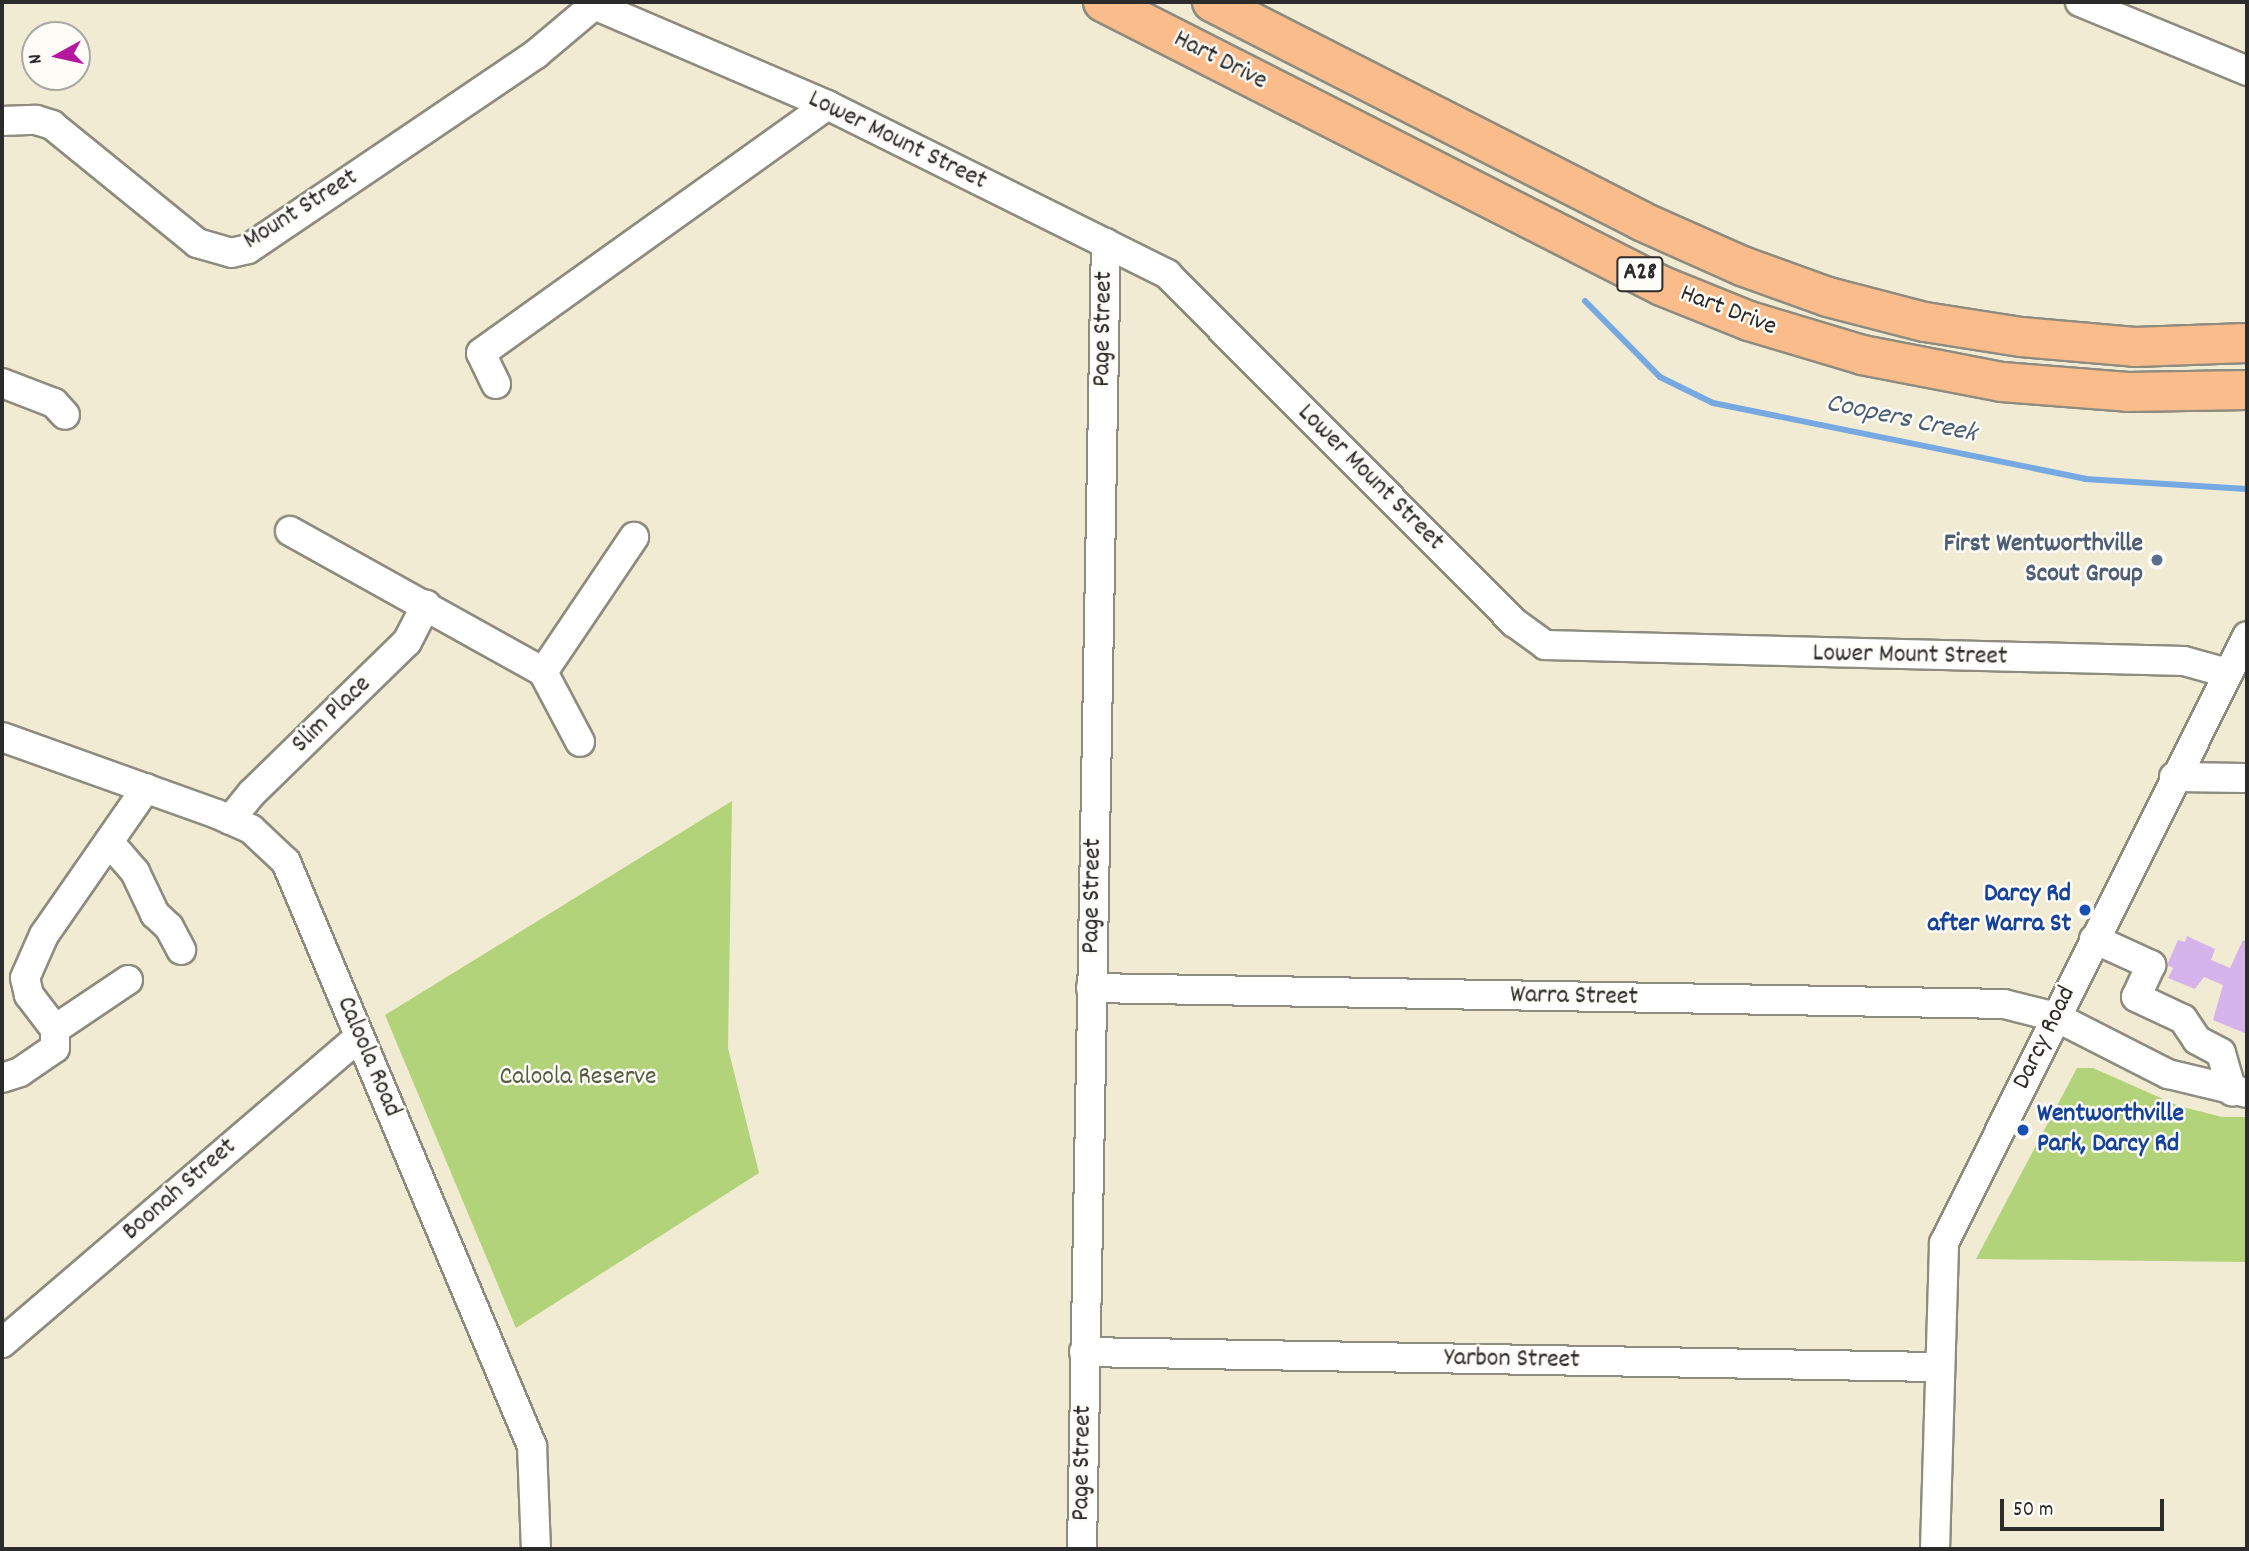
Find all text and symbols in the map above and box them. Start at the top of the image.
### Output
north arrow [21,21,91,91]
street label: Hart Drive [1168,24,1272,98]
text: N [23,52,51,65]
street label: Lower Mount Street [803,84,991,198]
street label: Mount Street [238,163,364,257]
road number: A28 [1616,254,1664,295]
street label: Page Street [1087,271,1121,387]
street label: Hart Drive [1675,278,1781,344]
water label: Coopers Creek [1823,388,1979,452]
street label: Lower Mount Street [1290,398,1450,558]
place label: First Wentworthville Scout Group [1944,529,2143,590]
marker: First Wentworthville Scout Group [2149,552,2165,568]
street label: Lower Mount Street [1812,639,2008,673]
street label: Slim Place [286,670,378,760]
street label: Page Street [1076,838,1110,954]
place label: Darcy Rd after Warra St [1927,879,2071,940]
marker: Darcy Rd after Warra St [2077,902,2093,918]
street label: Warra Street [1510,980,1638,1014]
street label: Darcy Road [2007,981,2083,1095]
street label: Caloola Road [329,992,407,1122]
park label: Caloola Reserve [499,1062,657,1094]
place label: Wentworthville Park, Darcy Rd [2037,1099,2184,1160]
marker: Wentworthville Park, Darcy Rd [2015,1122,2031,1138]
street label: Boonah Street [117,1132,243,1248]
street label: Yarbon Street [1444,1343,1580,1377]
street label: Page Street [1066,1405,1100,1521]
scale bar [2004,1484,2168,1528]
text: 50 m [2013,1496,2053,1526]

